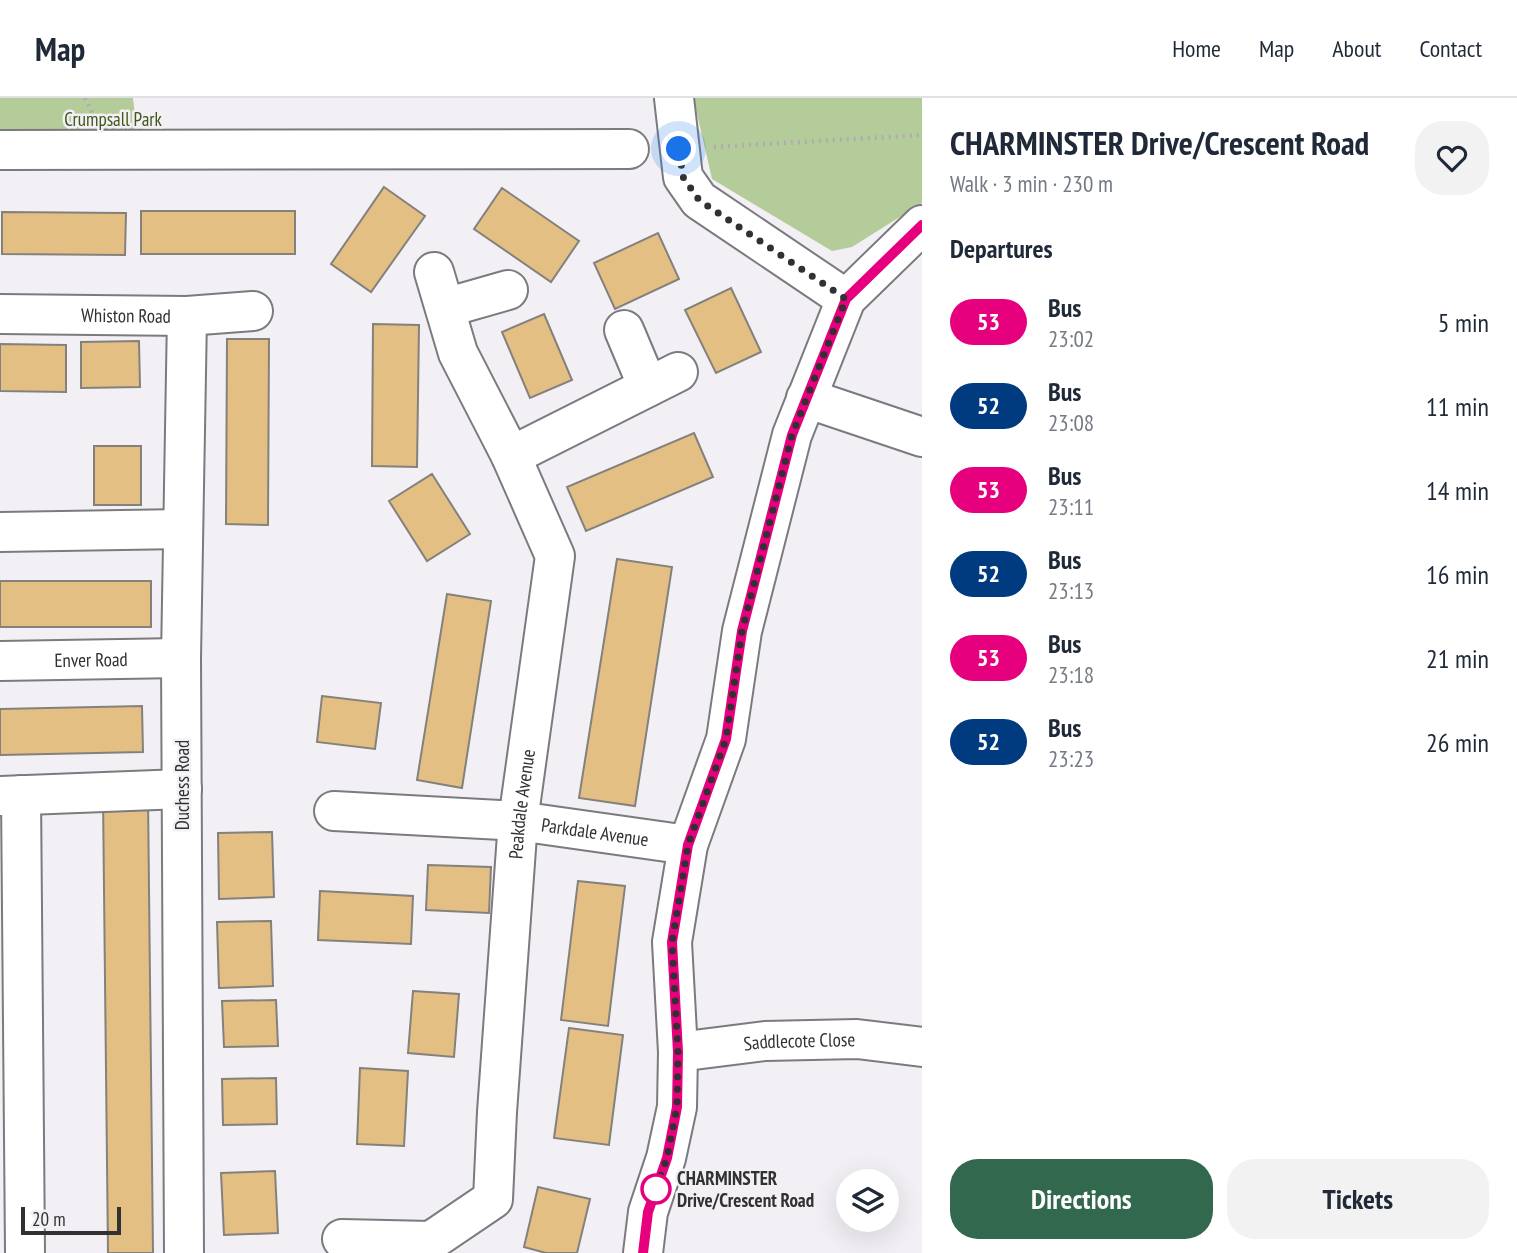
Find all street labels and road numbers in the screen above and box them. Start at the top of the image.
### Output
street label: Whiston Road [81,303,171,328]
street label: Enver Road [54,647,128,672]
street label: Duchess Road [170,740,194,830]
street label: Peakdale Avenue [503,747,540,860]
street label: Parkdale Avenue [540,812,650,851]
street label: Saddlecote Close [742,1027,856,1056]

